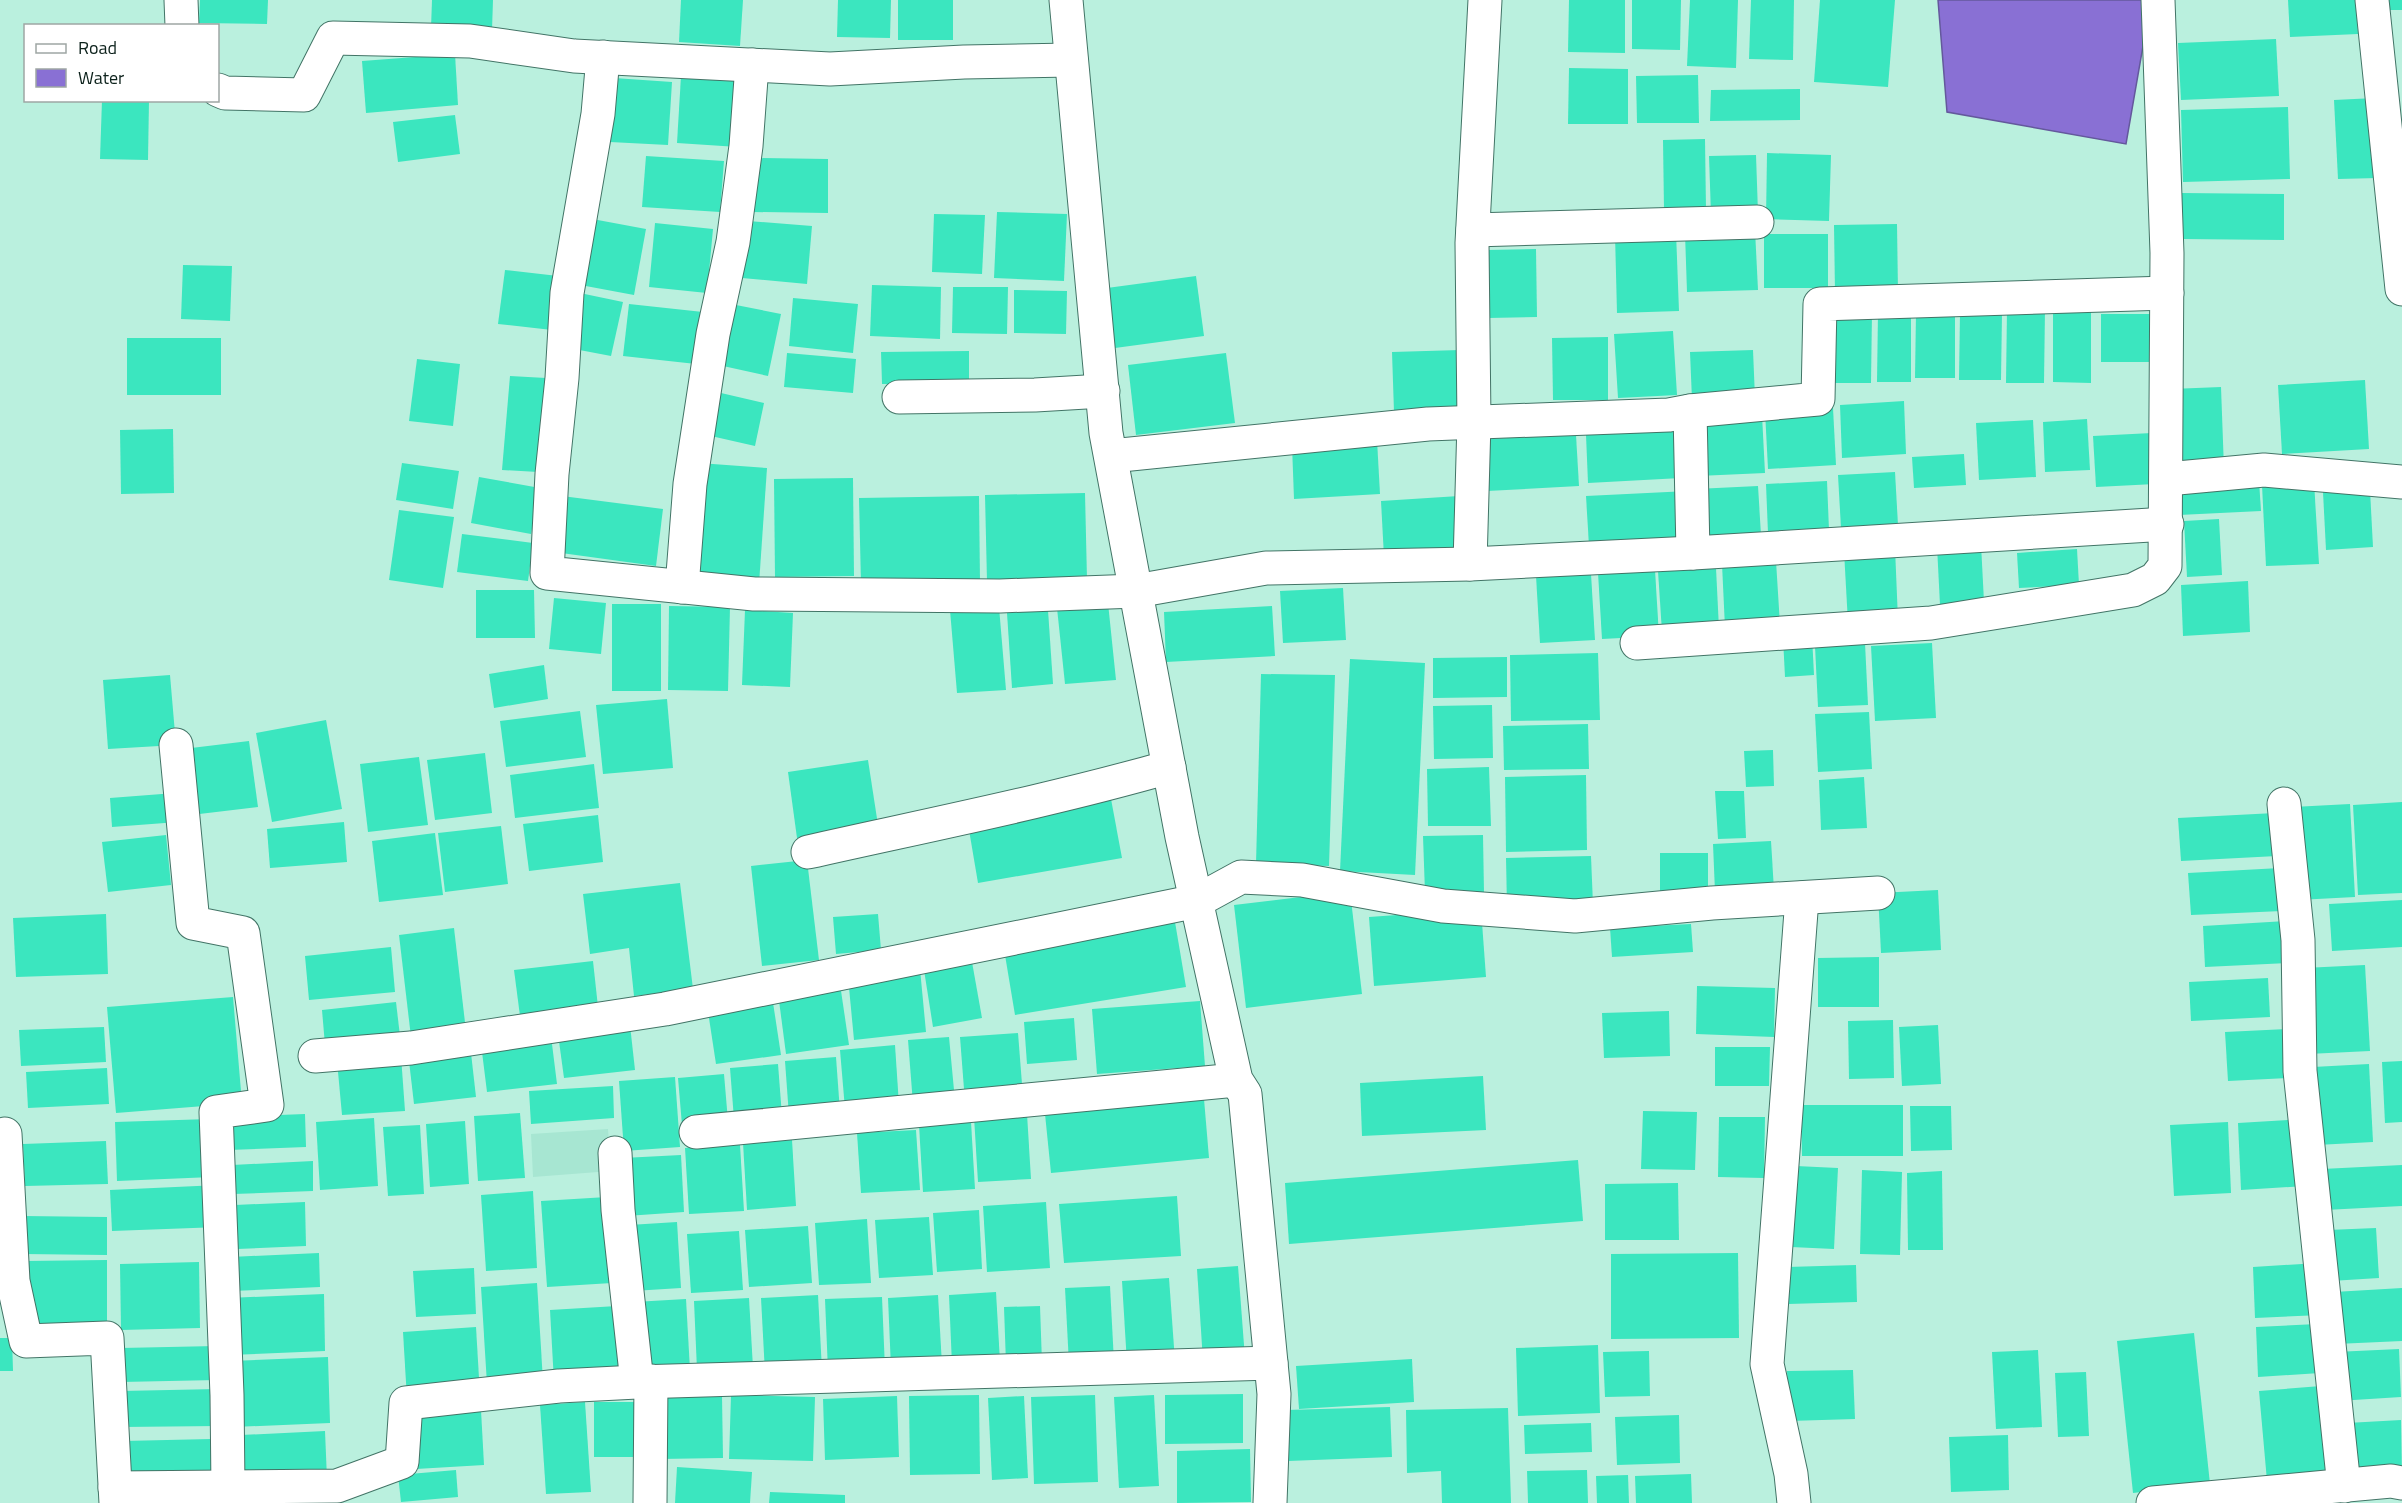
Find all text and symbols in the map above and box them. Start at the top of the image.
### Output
legend [24,24,219,102]
text: Road [78,34,117,61]
text: Water [78,64,124,91]

